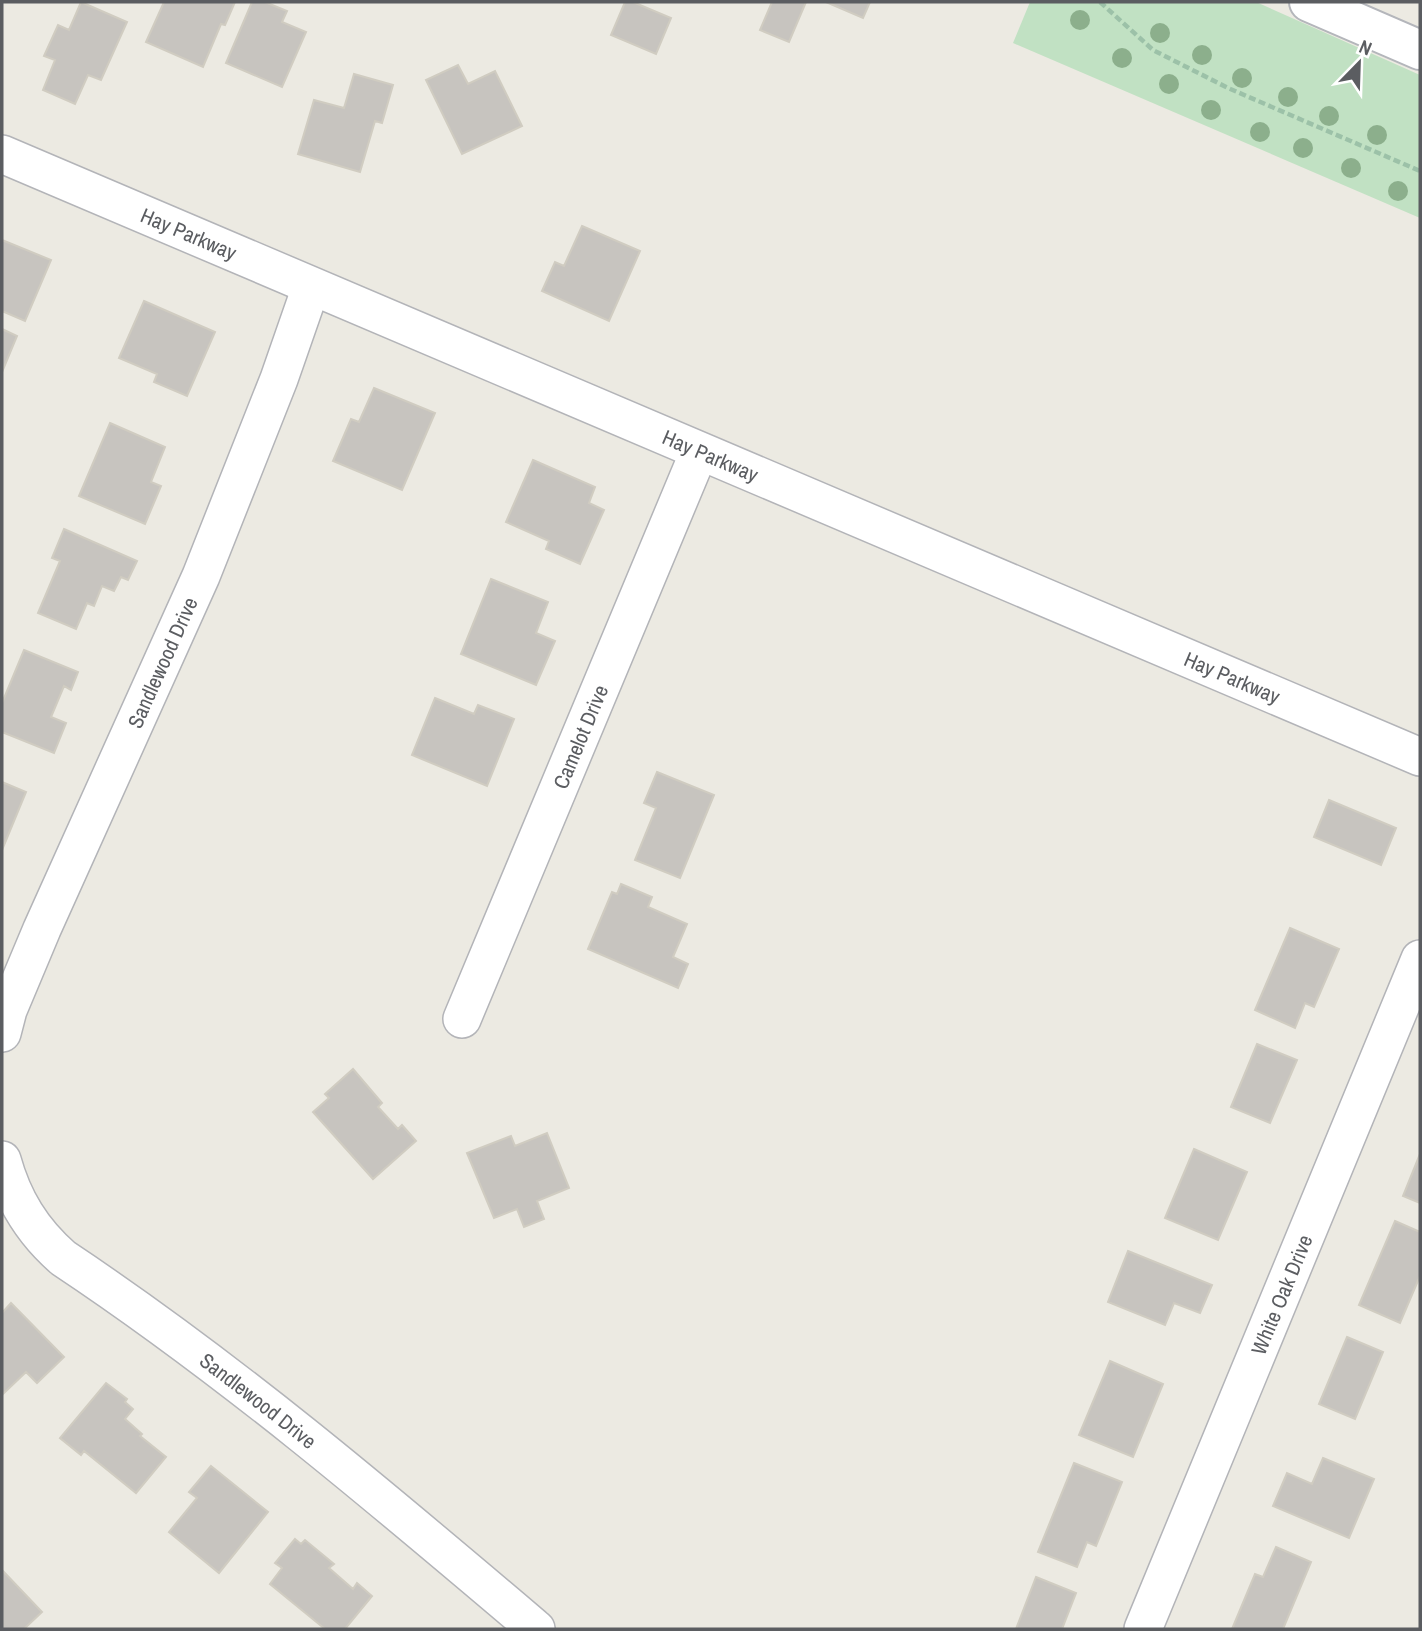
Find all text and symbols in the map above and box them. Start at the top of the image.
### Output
north arrow [1324,28,1394,98]
text: N [1355,33,1376,62]
street label: Hay Parkway [136,200,242,267]
street label: Hay Parkway [658,422,763,489]
street label: Sandlewood Drive [120,592,204,733]
street label: Hay Parkway [1180,644,1285,711]
street label: Camelot Drive [545,680,615,793]
street label: White Oak Drive [1244,1230,1319,1359]
street label: Sandlewood Drive [194,1346,323,1455]

